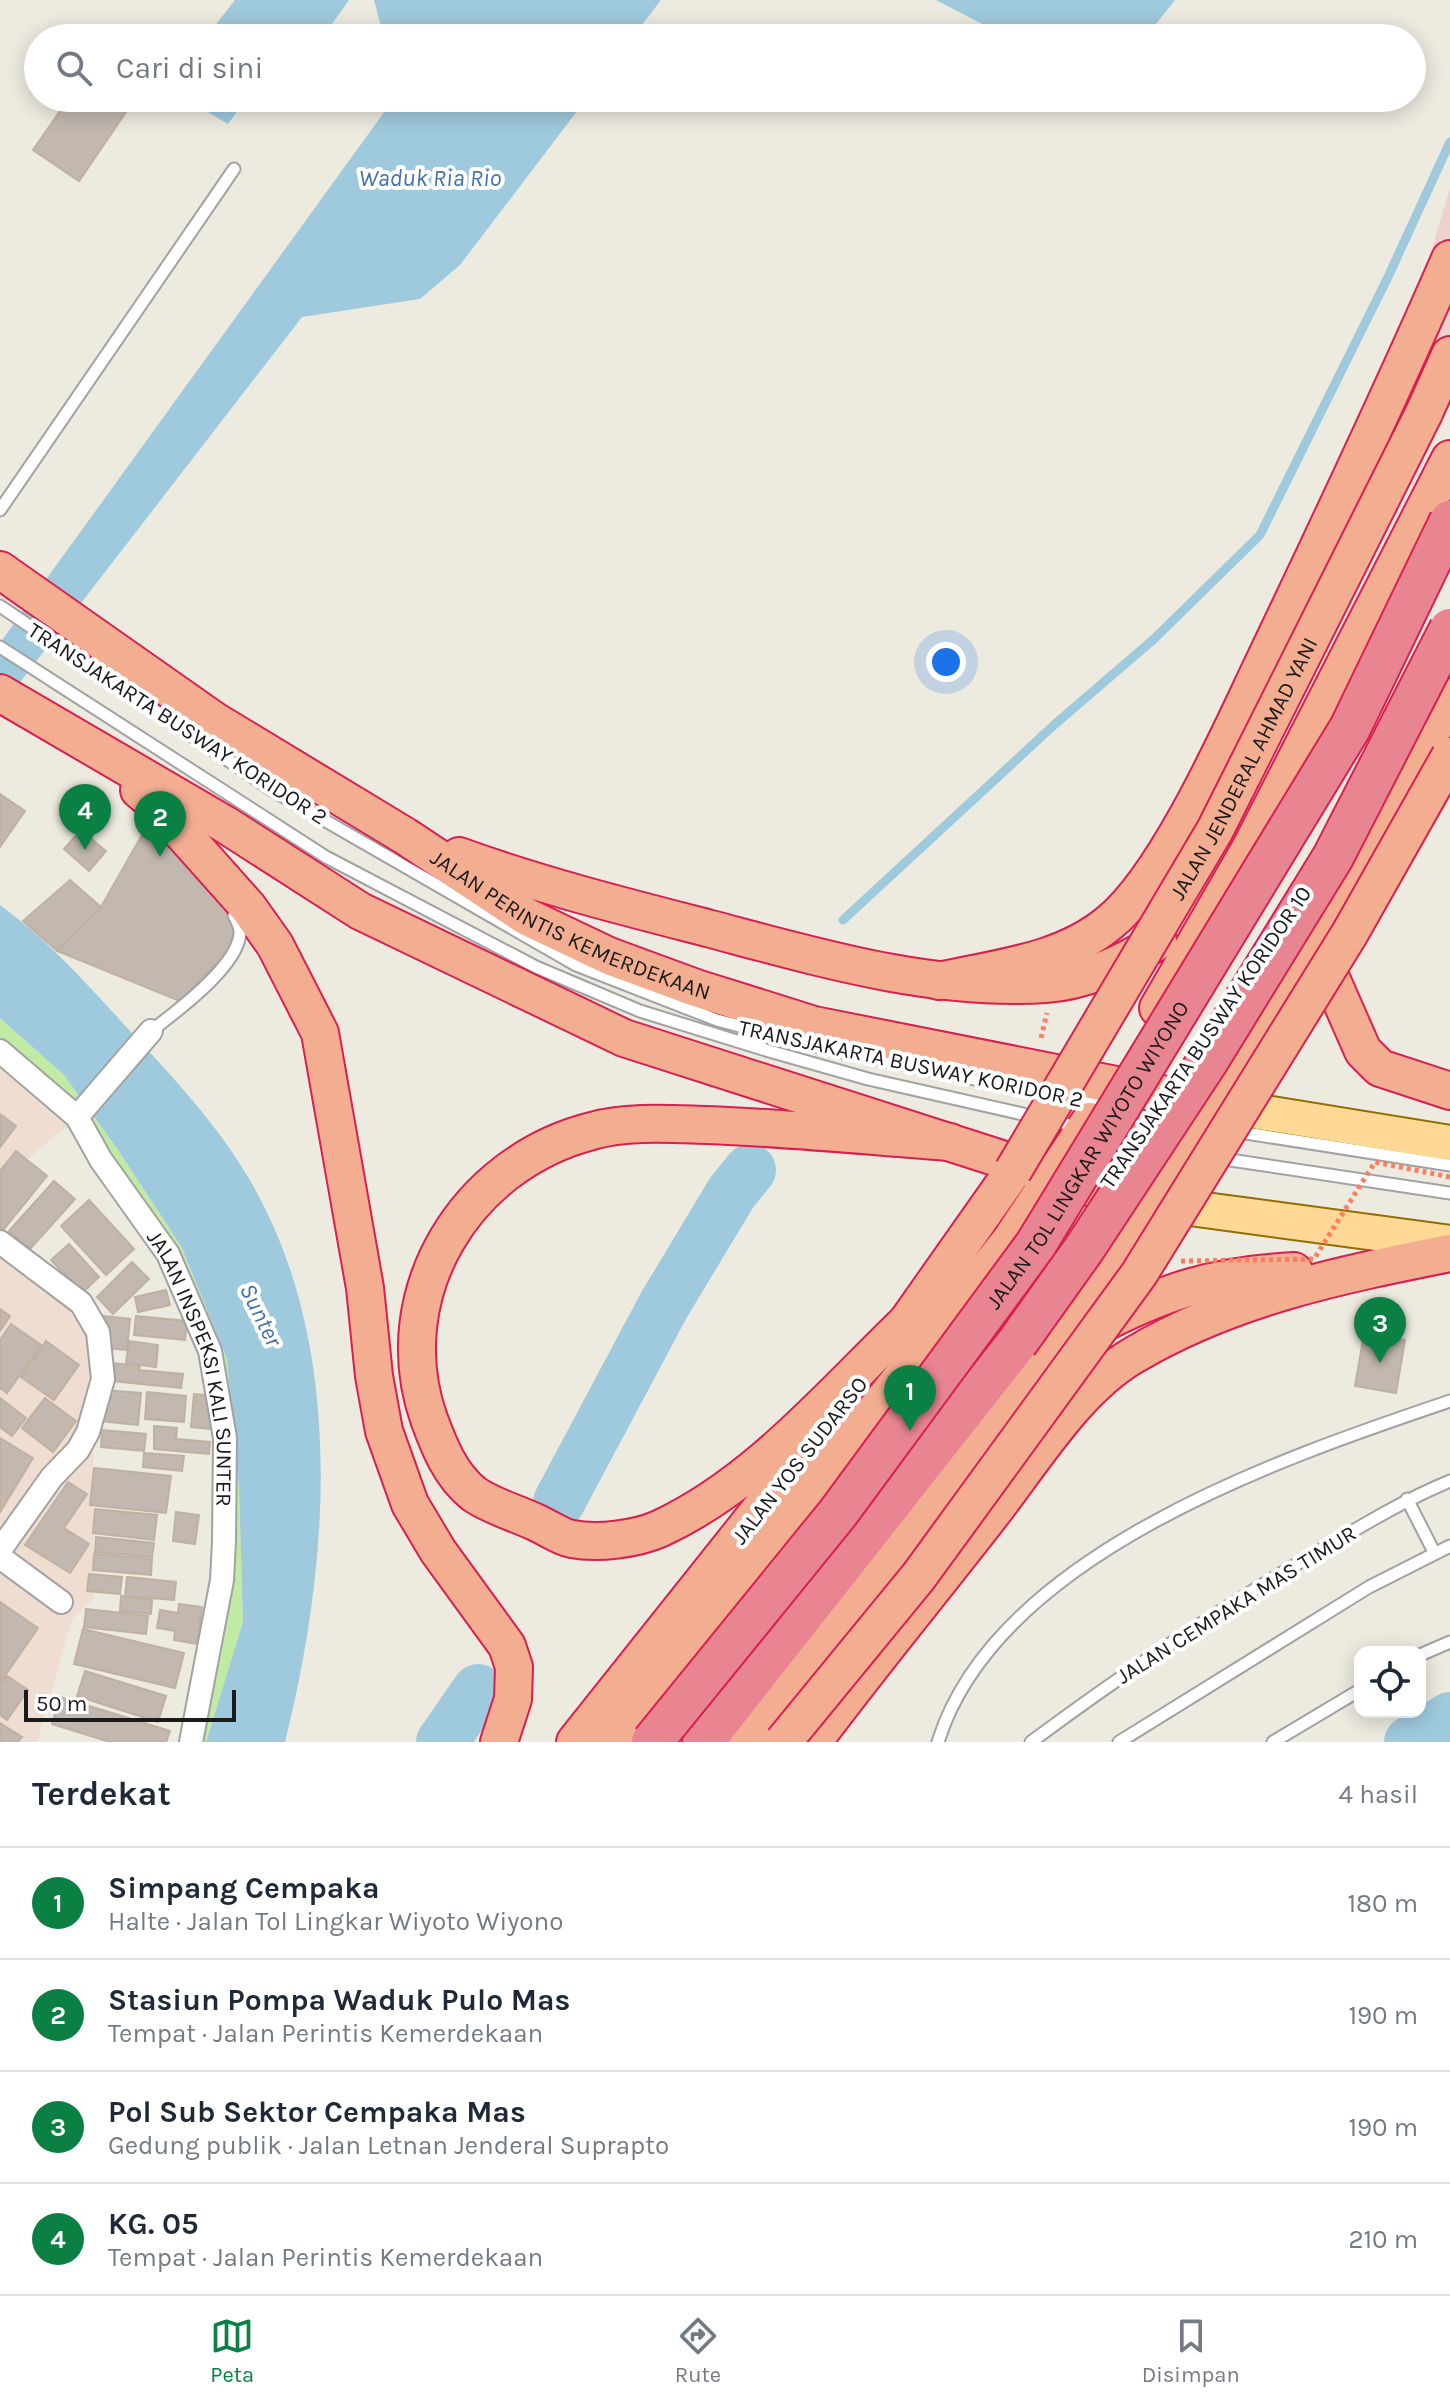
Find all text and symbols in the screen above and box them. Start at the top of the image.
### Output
search box [24,24,1426,112]
icon: search [52,46,96,90]
text: Cari di sini [116,50,263,86]
water label: Waduk Ria Rio [359,164,501,192]
street label: TRANSJAKARTA BUSWAY KORIDOR 2 [23,616,333,830]
street label: JALAN JENDERAL AHMAD YANI [1165,633,1323,905]
your location [926,642,966,682]
pin: 4 [59,784,111,850]
pin: 2 [134,791,186,857]
street label: JALAN PERINTIS KEMERDEKAAN [425,845,713,1006]
street label: TRANSJAKARTA BUSWAY KORIDOR 10 [1095,881,1317,1194]
street label: JALAN TOL LINGKAR WIYOTO WIYONO [981,996,1195,1314]
street label: TRANSJAKARTA BUSWAY KORIDOR 2 [736,1015,1085,1113]
street label: JALAN INSPEKSI KALI SUNTER [141,1225,237,1507]
water label: Sunter [234,1279,289,1352]
pin: 3 [1354,1297,1406,1363]
pin: 1 [884,1365,936,1431]
street label: JALAN YOS SUDARSO [726,1372,873,1549]
street label: JALAN CEMPAKA MAS TIMUR [1112,1520,1361,1689]
map controls [1354,1646,1426,1718]
button: locate [1354,1646,1426,1718]
scale bar [24,1686,236,1722]
text: 50 m [36,1691,87,1717]
text: Terdekat [32,1774,171,1814]
text: 4 hasil [1339,1779,1418,1810]
text: Simpang Cempaka [108,1870,380,1906]
text: 1 [53,1888,63,1919]
text: 180 m [1348,1888,1418,1919]
text: Halte · Jalan Tol Lingkar Wiyoto Wiyono [108,1906,563,1937]
text: Stasiun Pompa Waduk Pulo Mas [108,1982,570,2018]
text: 2 [50,2000,66,2031]
text: 190 m [1348,2000,1418,2031]
text: Tempat · Jalan Perintis Kemerdekaan [108,2018,543,2049]
text: Pol Sub Sektor Cempaka Mas [108,2094,526,2130]
text: 3 [50,2112,66,2143]
text: 190 m [1348,2112,1418,2143]
text: Gedung publik · Jalan Letnan Jenderal Suprapto [108,2130,669,2161]
text: KG. 05 [108,2206,198,2242]
text: 4 [50,2224,66,2255]
text: 210 m [1348,2224,1418,2255]
text: Tempat · Jalan Perintis Kemerdekaan [108,2242,543,2273]
tab: Peta [210,2314,254,2388]
tab: Rute [675,2314,721,2388]
tab: Disimpan [1142,2314,1240,2388]

